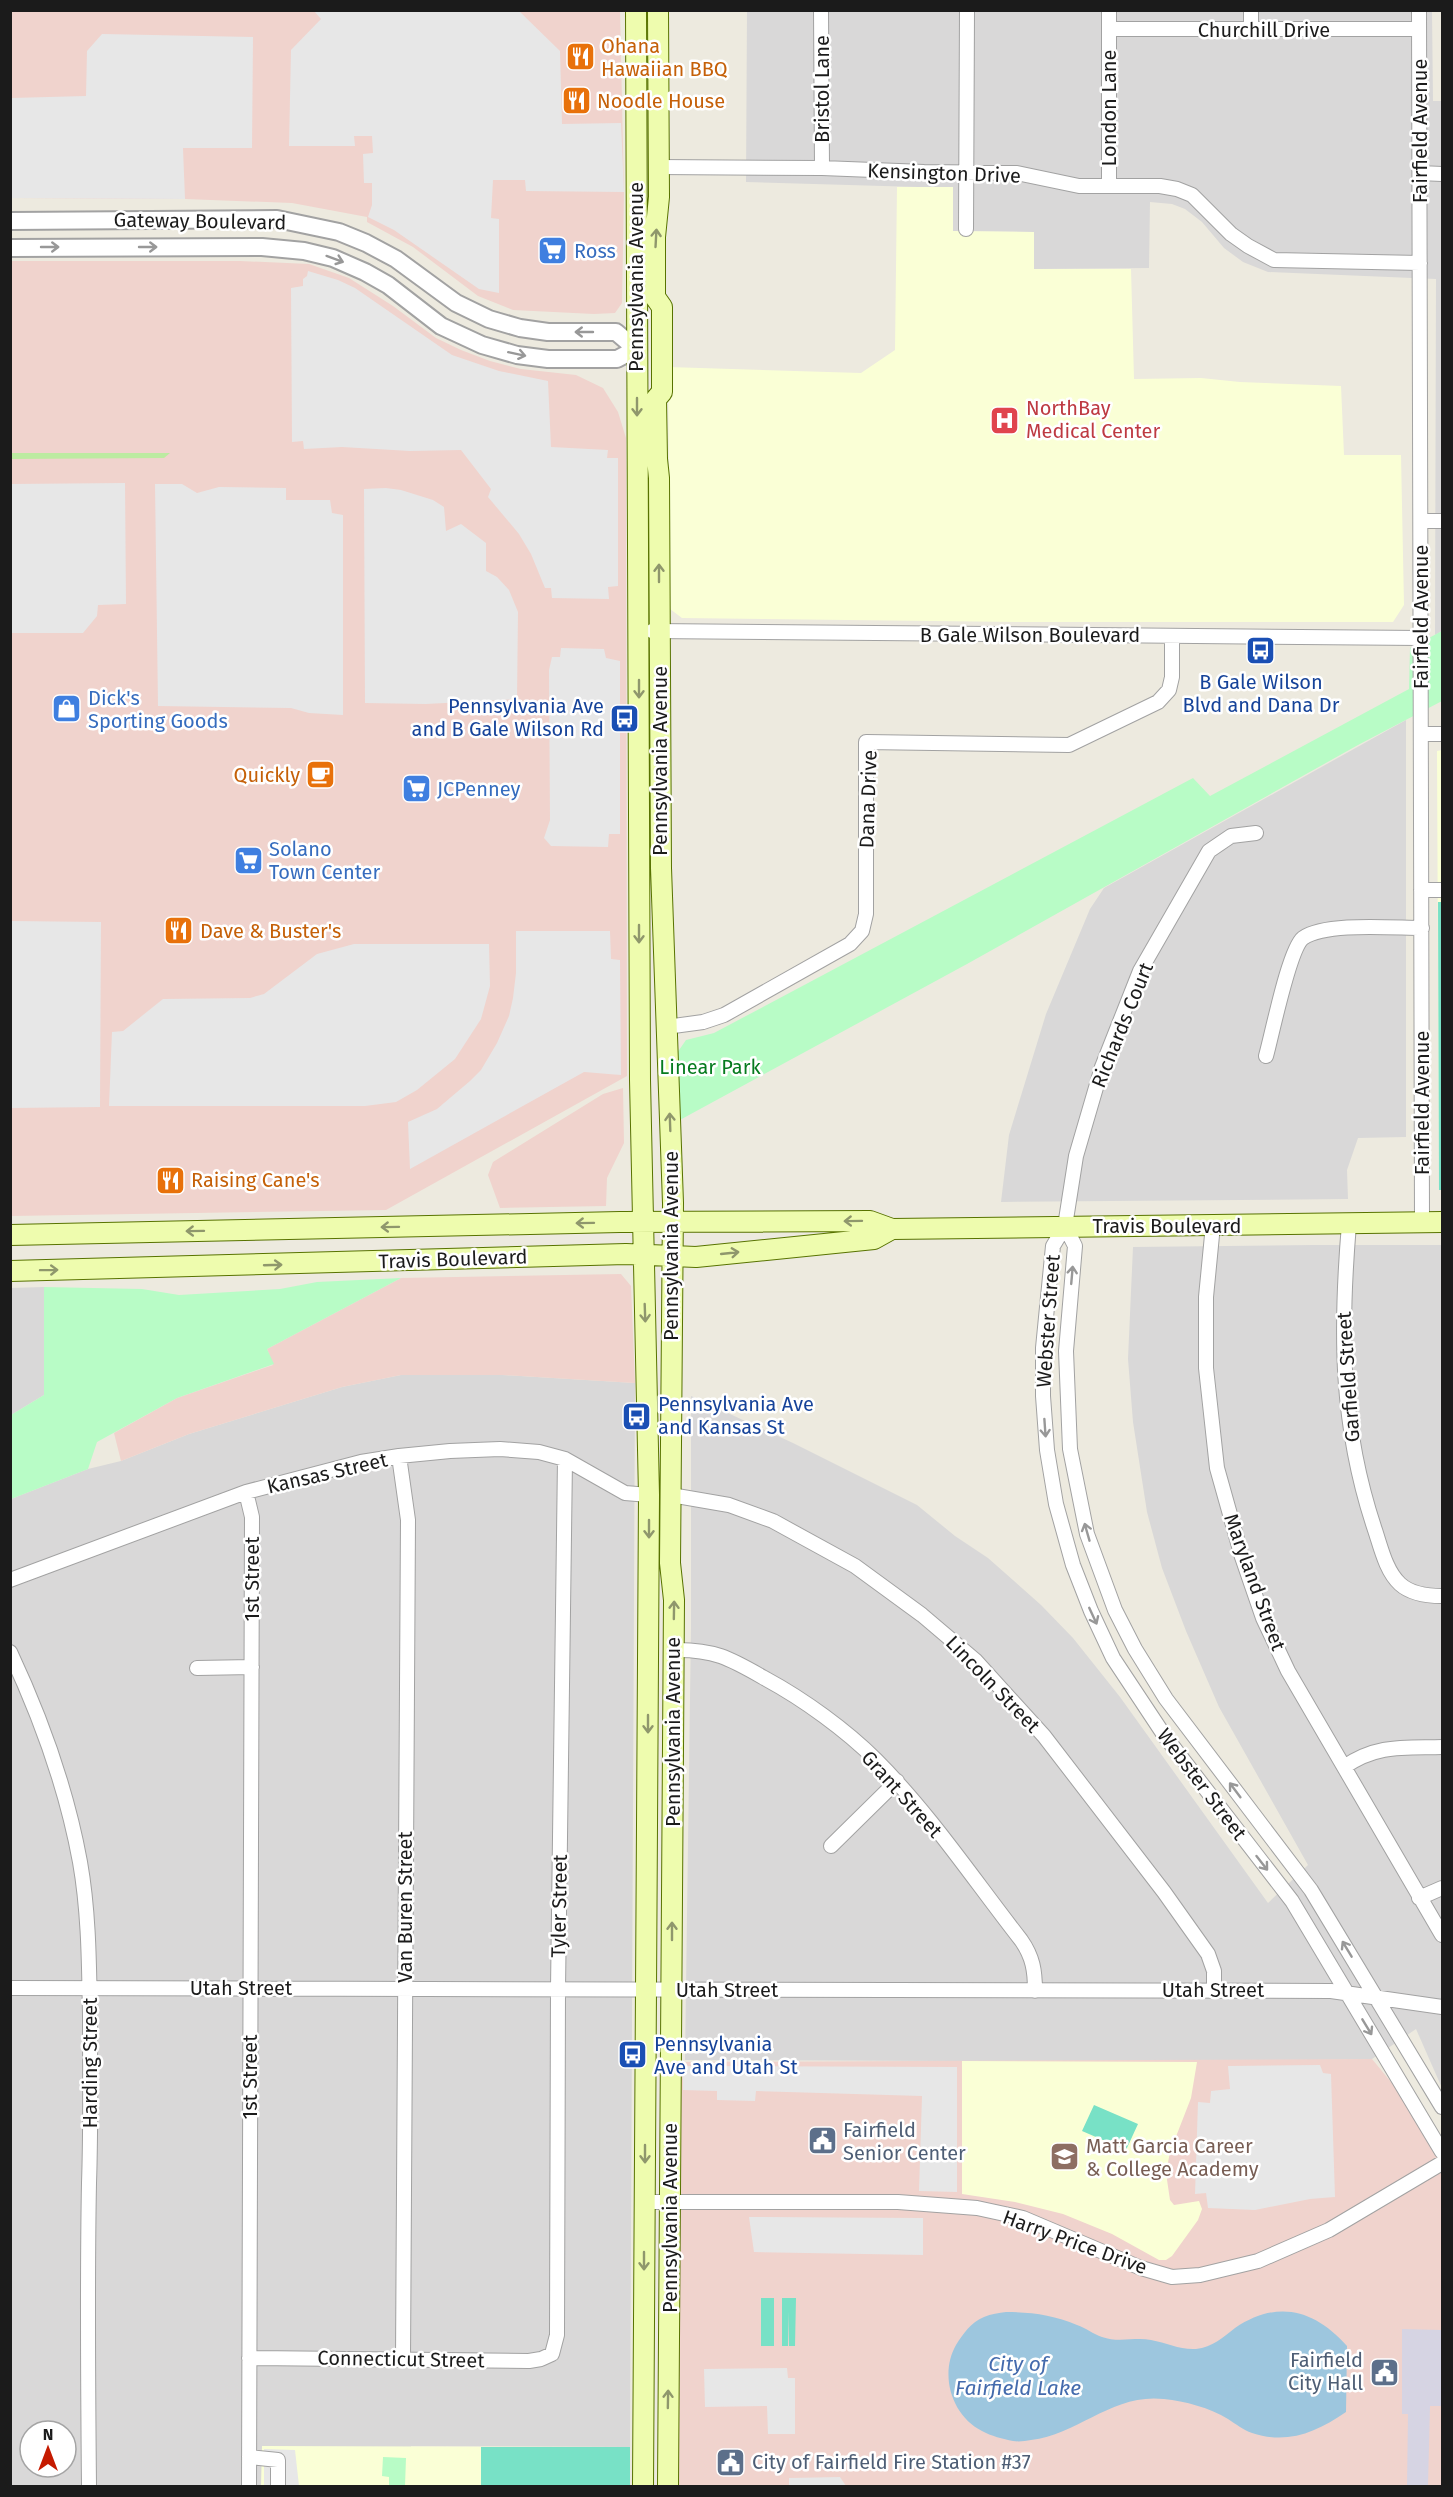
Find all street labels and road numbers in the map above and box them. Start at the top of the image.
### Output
street label: Churchill Drive [1198,18,1330,42]
street label: Bristol Lane [810,35,834,143]
street label: London Lane [1097,50,1121,166]
street label: Fairfield Avenue [1408,59,1432,203]
street label: Kensington Drive [867,158,1021,188]
street label: Pennsylvania Avenue [624,182,648,372]
street label: Gateway Boulevard [113,207,287,235]
street label: Fairfield Avenue [1409,545,1433,689]
street label: B Gale Wilson Boulevard [920,623,1140,647]
street label: Pennsylvania Avenue [648,666,672,856]
street label: Dana Drive [854,749,882,849]
street label: Richards Court [1086,958,1158,1091]
street label: Fairfield Avenue [1410,1031,1434,1175]
street label: Pennsylvania Avenue [659,1151,683,1341]
street label: Travis Boulevard [1093,1214,1242,1238]
street label: Travis Boulevard [378,1244,528,1274]
street label: Webster Street [1031,1253,1065,1388]
street label: Garfield Street [1331,1310,1365,1443]
street label: Kansas Street [264,1447,390,1499]
street label: Maryland Street [1219,1510,1291,1654]
street label: 1st Street [240,1536,264,1621]
street label: Lincoln Street [941,1631,1046,1738]
street label: Pennsylvania Avenue [661,1637,685,1827]
street label: Webster Street [1152,1723,1252,1845]
street label: Grant Street [857,1745,948,1843]
street label: Van Buren Street [393,1831,417,1983]
street label: Tyler Street [546,1853,572,1958]
street label: Utah Street [190,1976,293,2000]
street label: Utah Street [676,1978,779,2002]
street label: Utah Street [1162,1978,1265,2002]
street label: Harding Street [78,1997,102,2128]
street label: 1st Street [238,2034,262,2119]
street label: Pennsylvania Avenue [658,2123,682,2313]
street label: Harry Price Drive [1000,2205,1150,2279]
street label: Connecticut Street [317,2346,485,2372]

